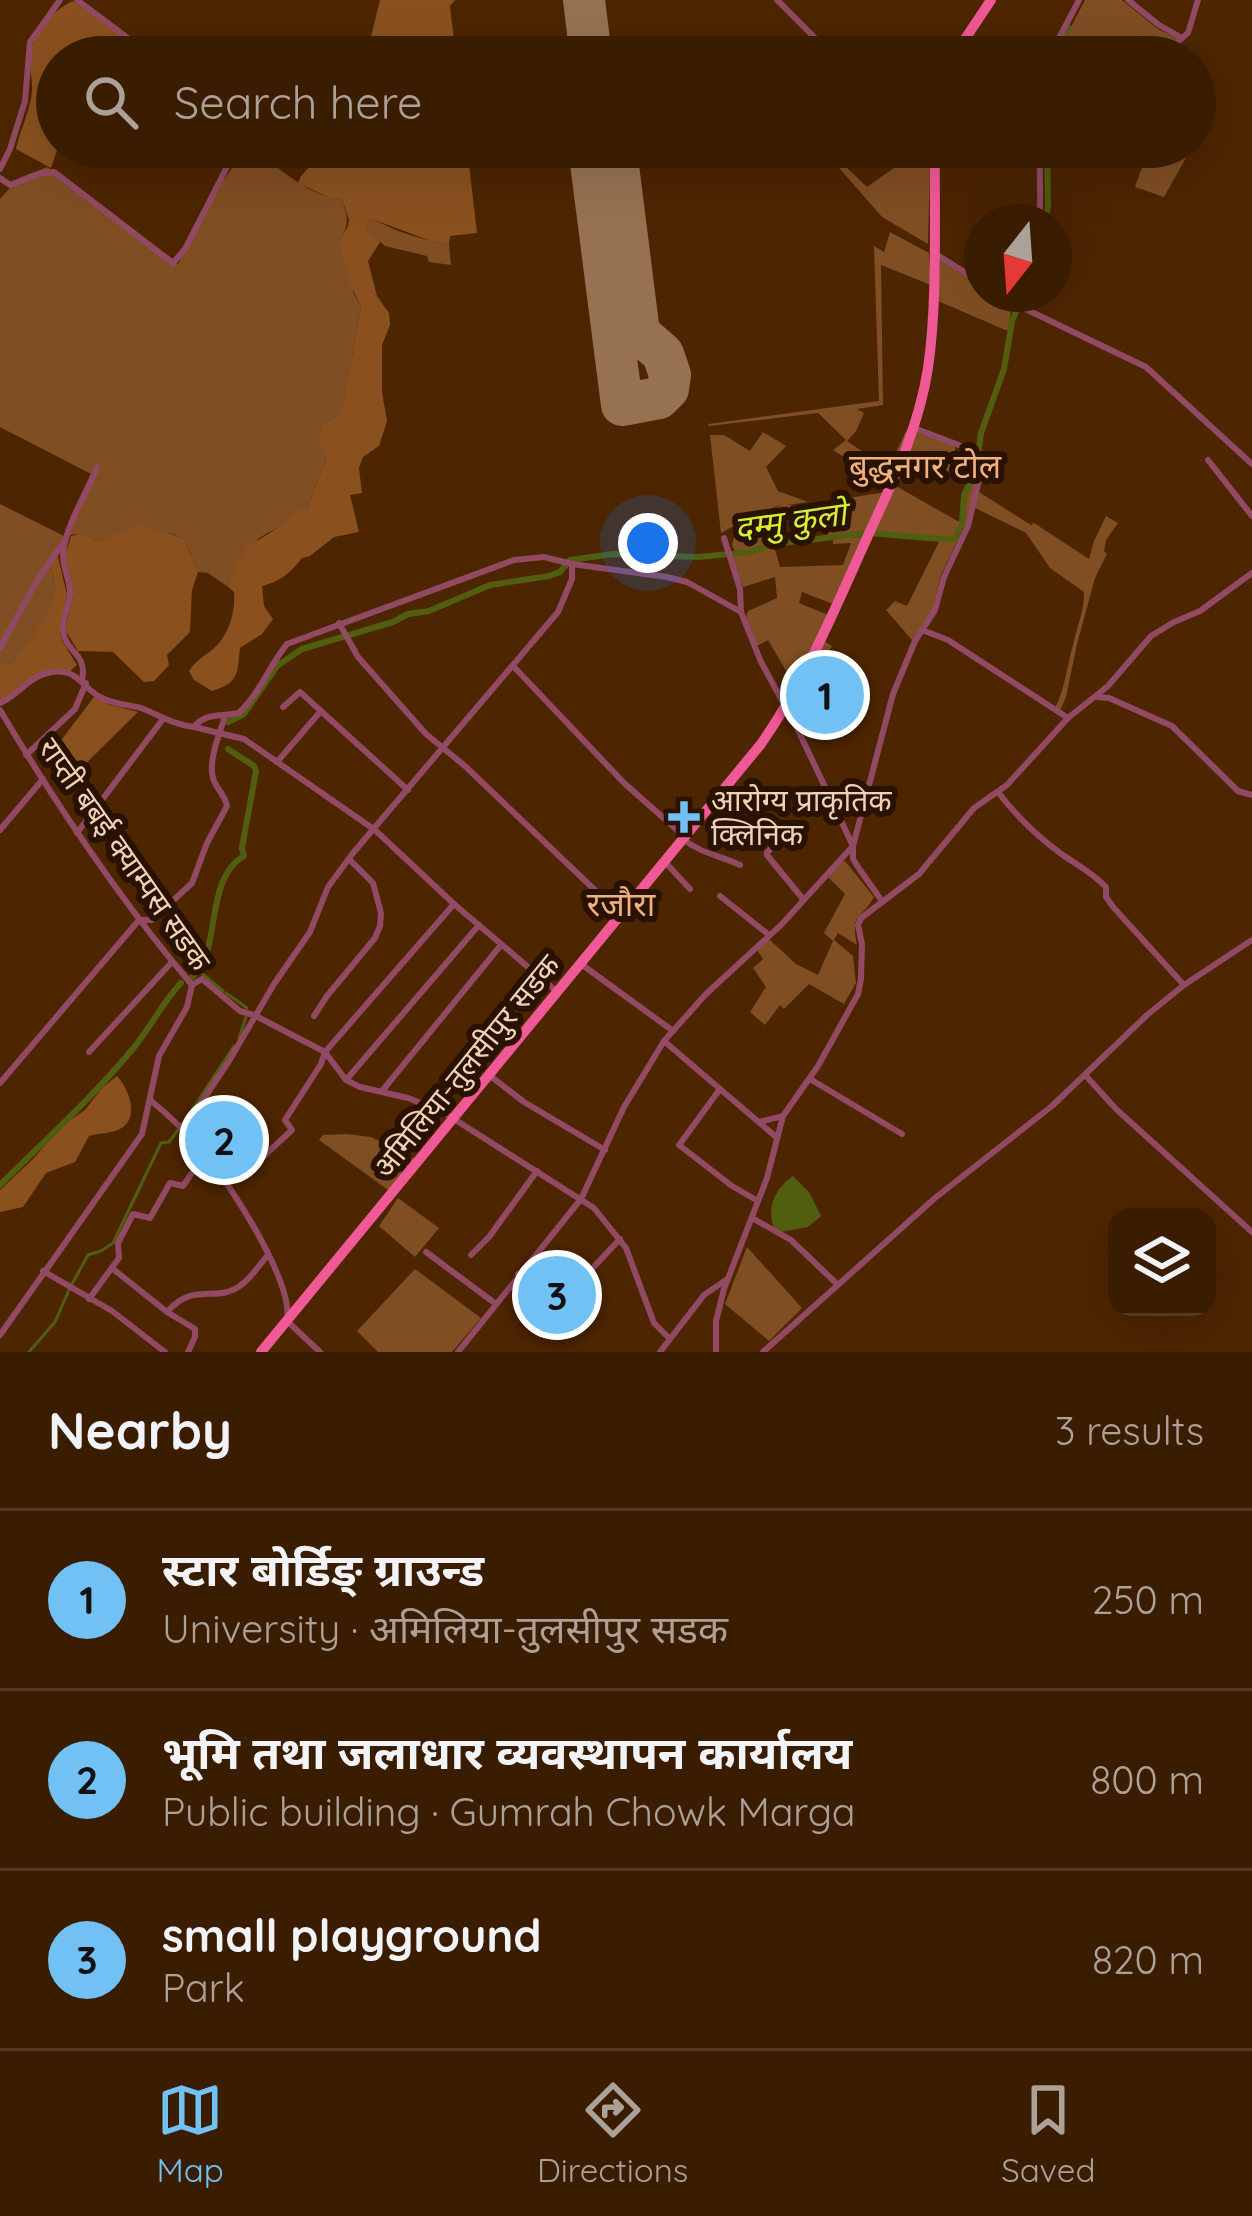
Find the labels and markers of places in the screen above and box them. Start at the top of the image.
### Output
pin: 1 [786,650,864,740]
place label: आरोग्य प्राकृतिक क्लिनिक [711,781,892,853]
marker: आरोग्य प्राकृतिक क्लिनिक [668,801,700,833]
pin: 2 [185,1095,263,1185]
pin: 3 [518,1250,596,1340]

